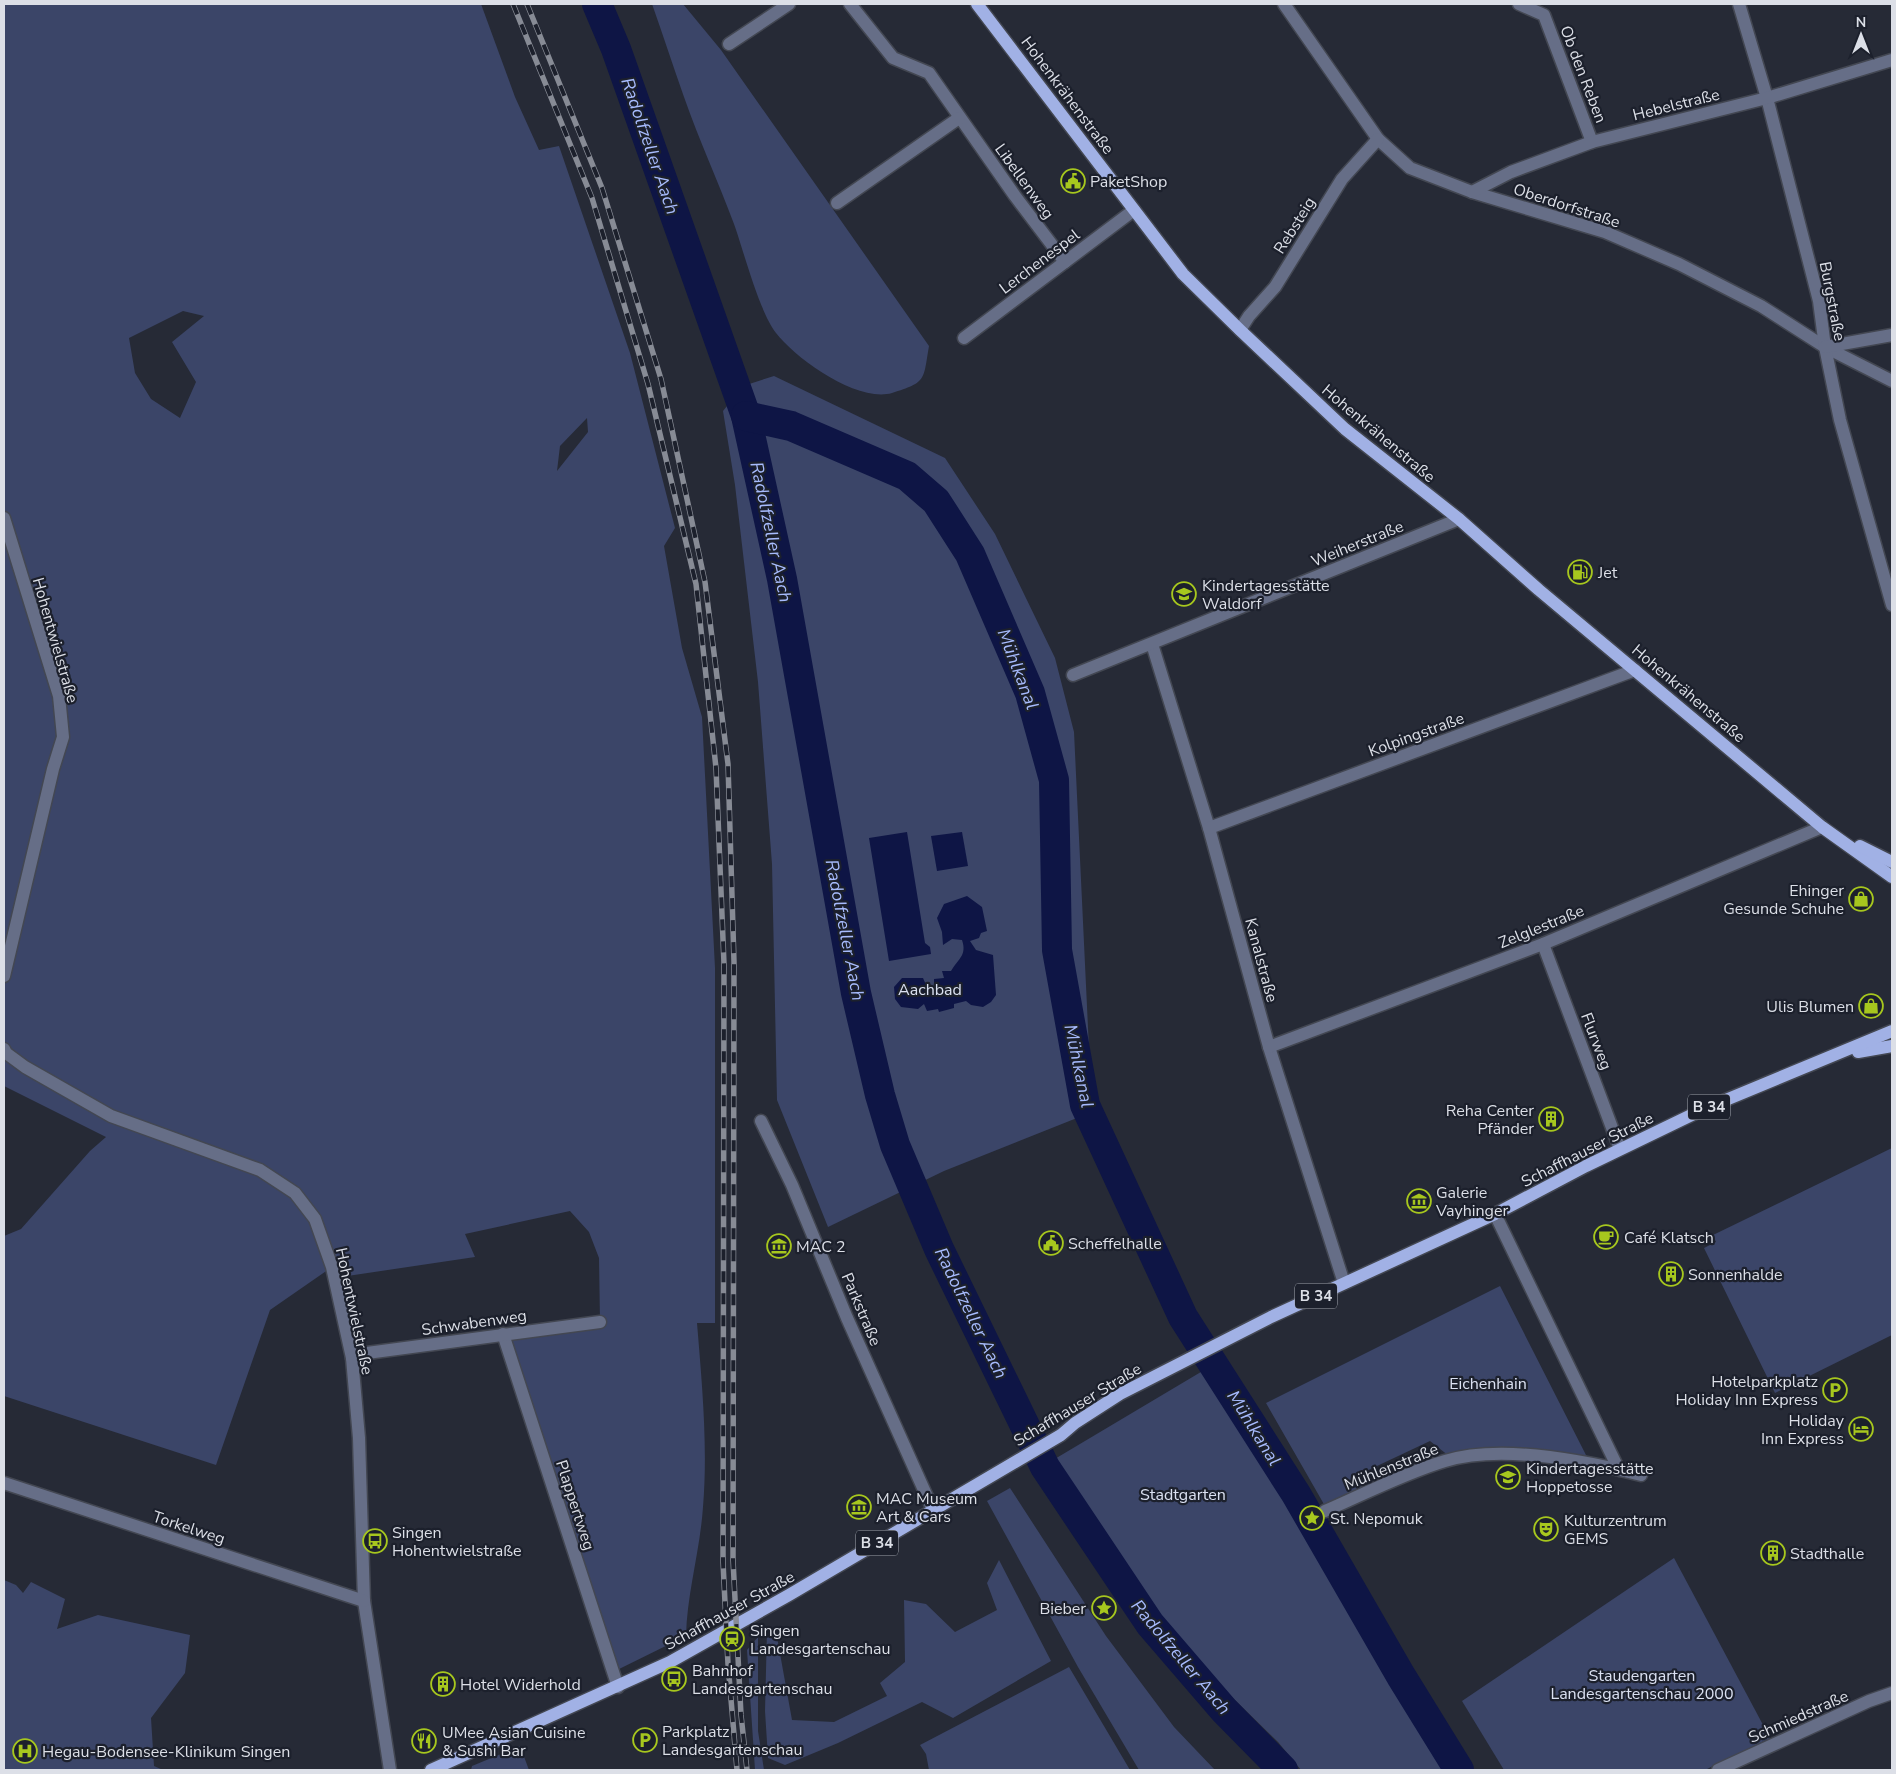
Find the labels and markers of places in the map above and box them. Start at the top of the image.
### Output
public building icon: PaketShop [1060,168,1086,194]
place label: PaketShop [1090,171,1167,193]
fuel station icon: Jet [1567,559,1593,585]
place label: Jet [1597,562,1618,584]
place label: Kindertagesstätte Waldorf [1202,575,1330,615]
school or university icon: Kindertagesstätte Waldorf [1171,581,1197,607]
place label: Ehinger Gesunde Schuhe [1723,880,1844,920]
shop icon: Ehinger Gesunde Schuhe [1848,886,1874,912]
shop icon: Ulis Blumen [1858,993,1884,1019]
place label: Ulis Blumen [1766,996,1854,1018]
place label: Reha Center Pfänder [1446,1100,1534,1140]
building icon: Reha Center Pfänder [1538,1106,1564,1132]
place label: Galerie Vayhinger [1435,1182,1509,1222]
museum icon: Galerie Vayhinger [1406,1188,1432,1214]
cafe icon: Café Klatsch [1593,1224,1619,1250]
place label: Café Klatsch [1624,1227,1714,1249]
public building icon: Scheffelhalle [1038,1230,1064,1256]
museum icon: MAC 2 [766,1233,792,1259]
place label: Scheffelhalle [1068,1233,1162,1255]
place label: MAC 2 [796,1236,846,1258]
building icon: Sonnenhalde [1658,1261,1684,1287]
place label: Sonnenhalde [1688,1264,1783,1286]
place label: Hotelparkplatz Holiday Inn Express [1675,1371,1818,1411]
parking icon: Hotelparkplatz Holiday Inn Express [1822,1377,1848,1403]
place label: Holiday Inn Express [1761,1410,1845,1450]
hotel icon: Holiday Inn Express [1848,1416,1874,1442]
place label: Kindertagesstätte Hoppetosse [1526,1458,1654,1498]
school or university icon: Kindertagesstätte Hoppetosse [1495,1464,1521,1490]
place label: MAC Museum Art & Cars [876,1488,978,1528]
museum icon: MAC Museum Art & Cars [846,1494,872,1520]
place icon: St. Nepomuk [1299,1505,1325,1531]
place label: St. Nepomuk [1330,1508,1424,1530]
place label: Kulturzentrum GEMS [1564,1510,1667,1550]
theatre icon: Kulturzentrum GEMS [1533,1516,1559,1542]
place label: Singen Hohentwielstraße [392,1522,522,1562]
bus stop icon: Singen Hohentwielstraße [362,1528,388,1554]
building icon: Stadthalle [1760,1540,1786,1566]
place label: Stadthalle [1790,1543,1864,1565]
place icon: Bieber [1091,1595,1117,1621]
place label: Bieber [1039,1598,1086,1620]
place label: Singen Landesgartenschau [750,1620,891,1660]
station icon: Singen Landesgartenschau [719,1626,745,1652]
place label: Bahnhof Landesgartenschau [692,1660,833,1700]
bus stop icon: Bahnhof Landesgartenschau [661,1666,687,1692]
building icon: Hotel Widerhold [430,1671,456,1697]
place label: Hotel Widerhold [460,1674,581,1696]
place label: Parkplatz Landesgartenschau [662,1721,803,1761]
place label: UMee Asian Cuisine & Sushi Bar [442,1722,585,1762]
parking icon: Parkplatz Landesgartenschau [632,1727,658,1753]
restaurant icon: UMee Asian Cuisine & Sushi Bar [411,1728,437,1754]
hospital icon: Hegau-Bodensee-Klinikum Singen [12,1738,38,1764]
place label: Hegau-Bodensee-Klinikum Singen [42,1741,290,1763]

